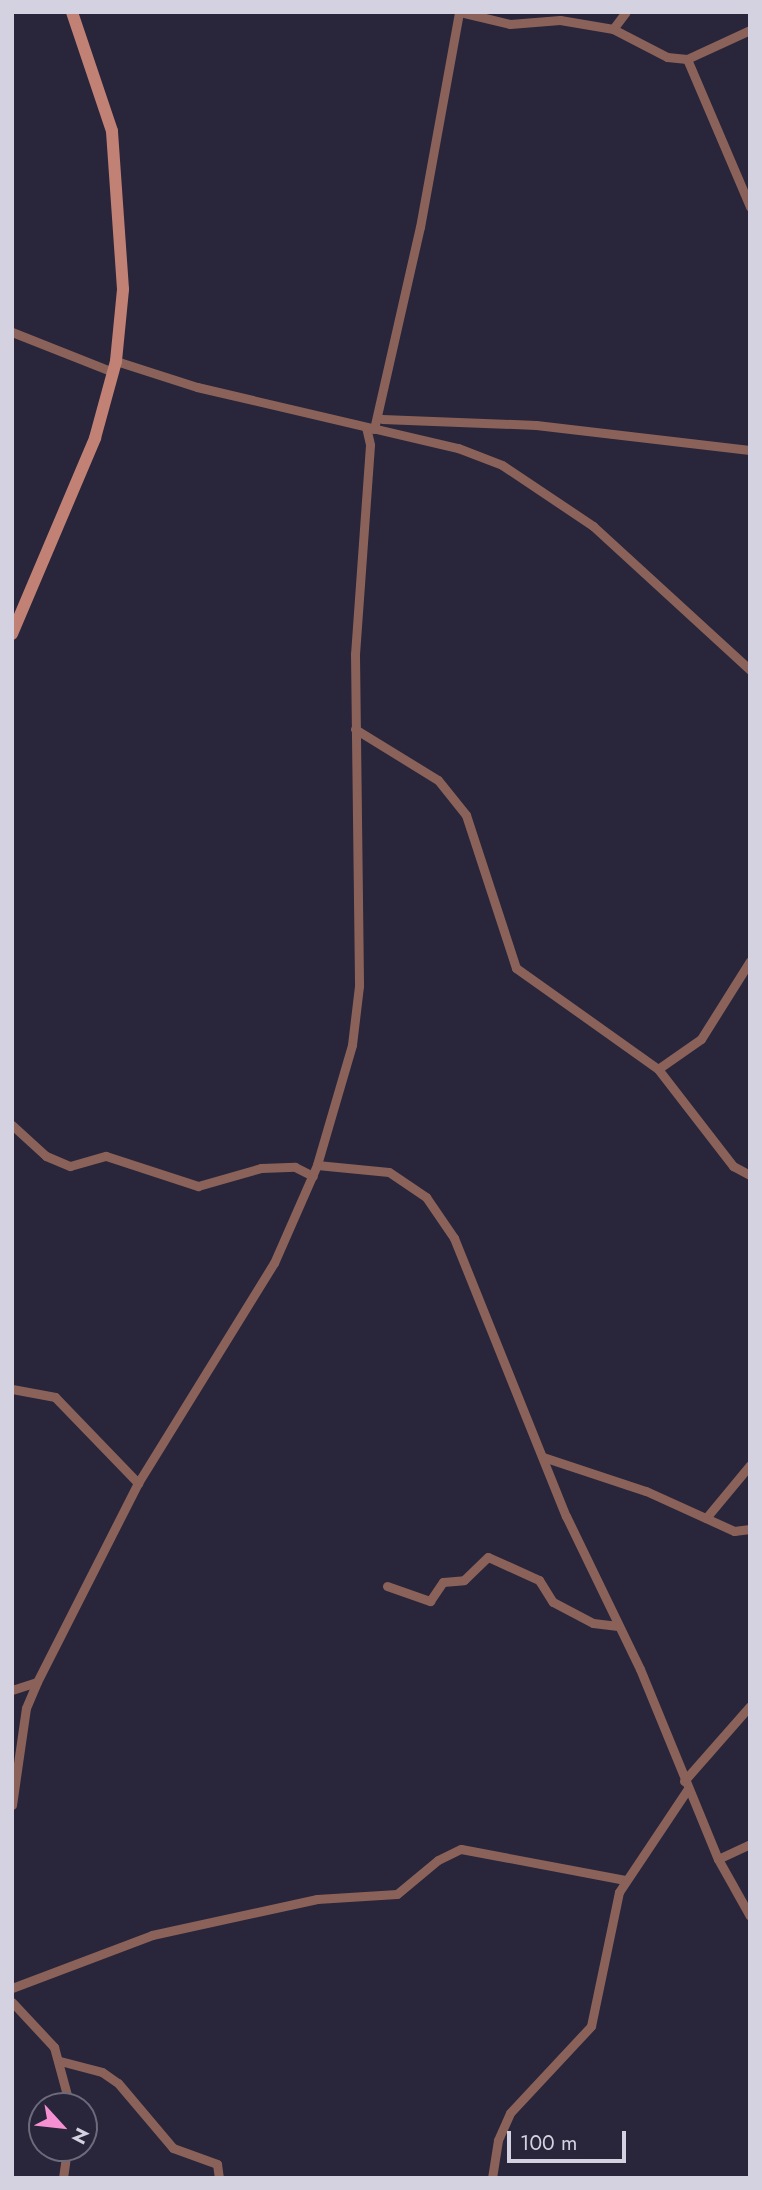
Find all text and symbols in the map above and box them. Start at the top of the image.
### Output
north arrow [28,2092,98,2162]
scale bar [510,2116,629,2160]
text: N [65,2123,96,2149]
text: 100 m [520,2128,577,2158]

